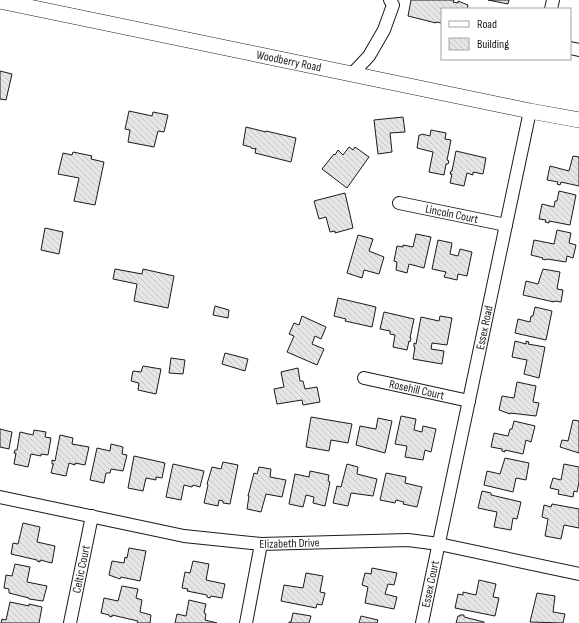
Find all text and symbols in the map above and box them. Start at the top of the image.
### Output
legend [441,8,571,60]
text: Road [477,17,497,32]
text: Building [477,37,509,52]
street label: Woodberry Road [255,47,323,75]
street label: Lincoln Court [424,201,480,227]
street label: Essex Road [472,304,496,351]
street label: Rosehill Court [388,376,446,403]
street label: Elizabeth Drive [259,535,320,552]
street label: Celtic Court [69,544,93,594]
street label: Essex Court [418,559,443,609]

